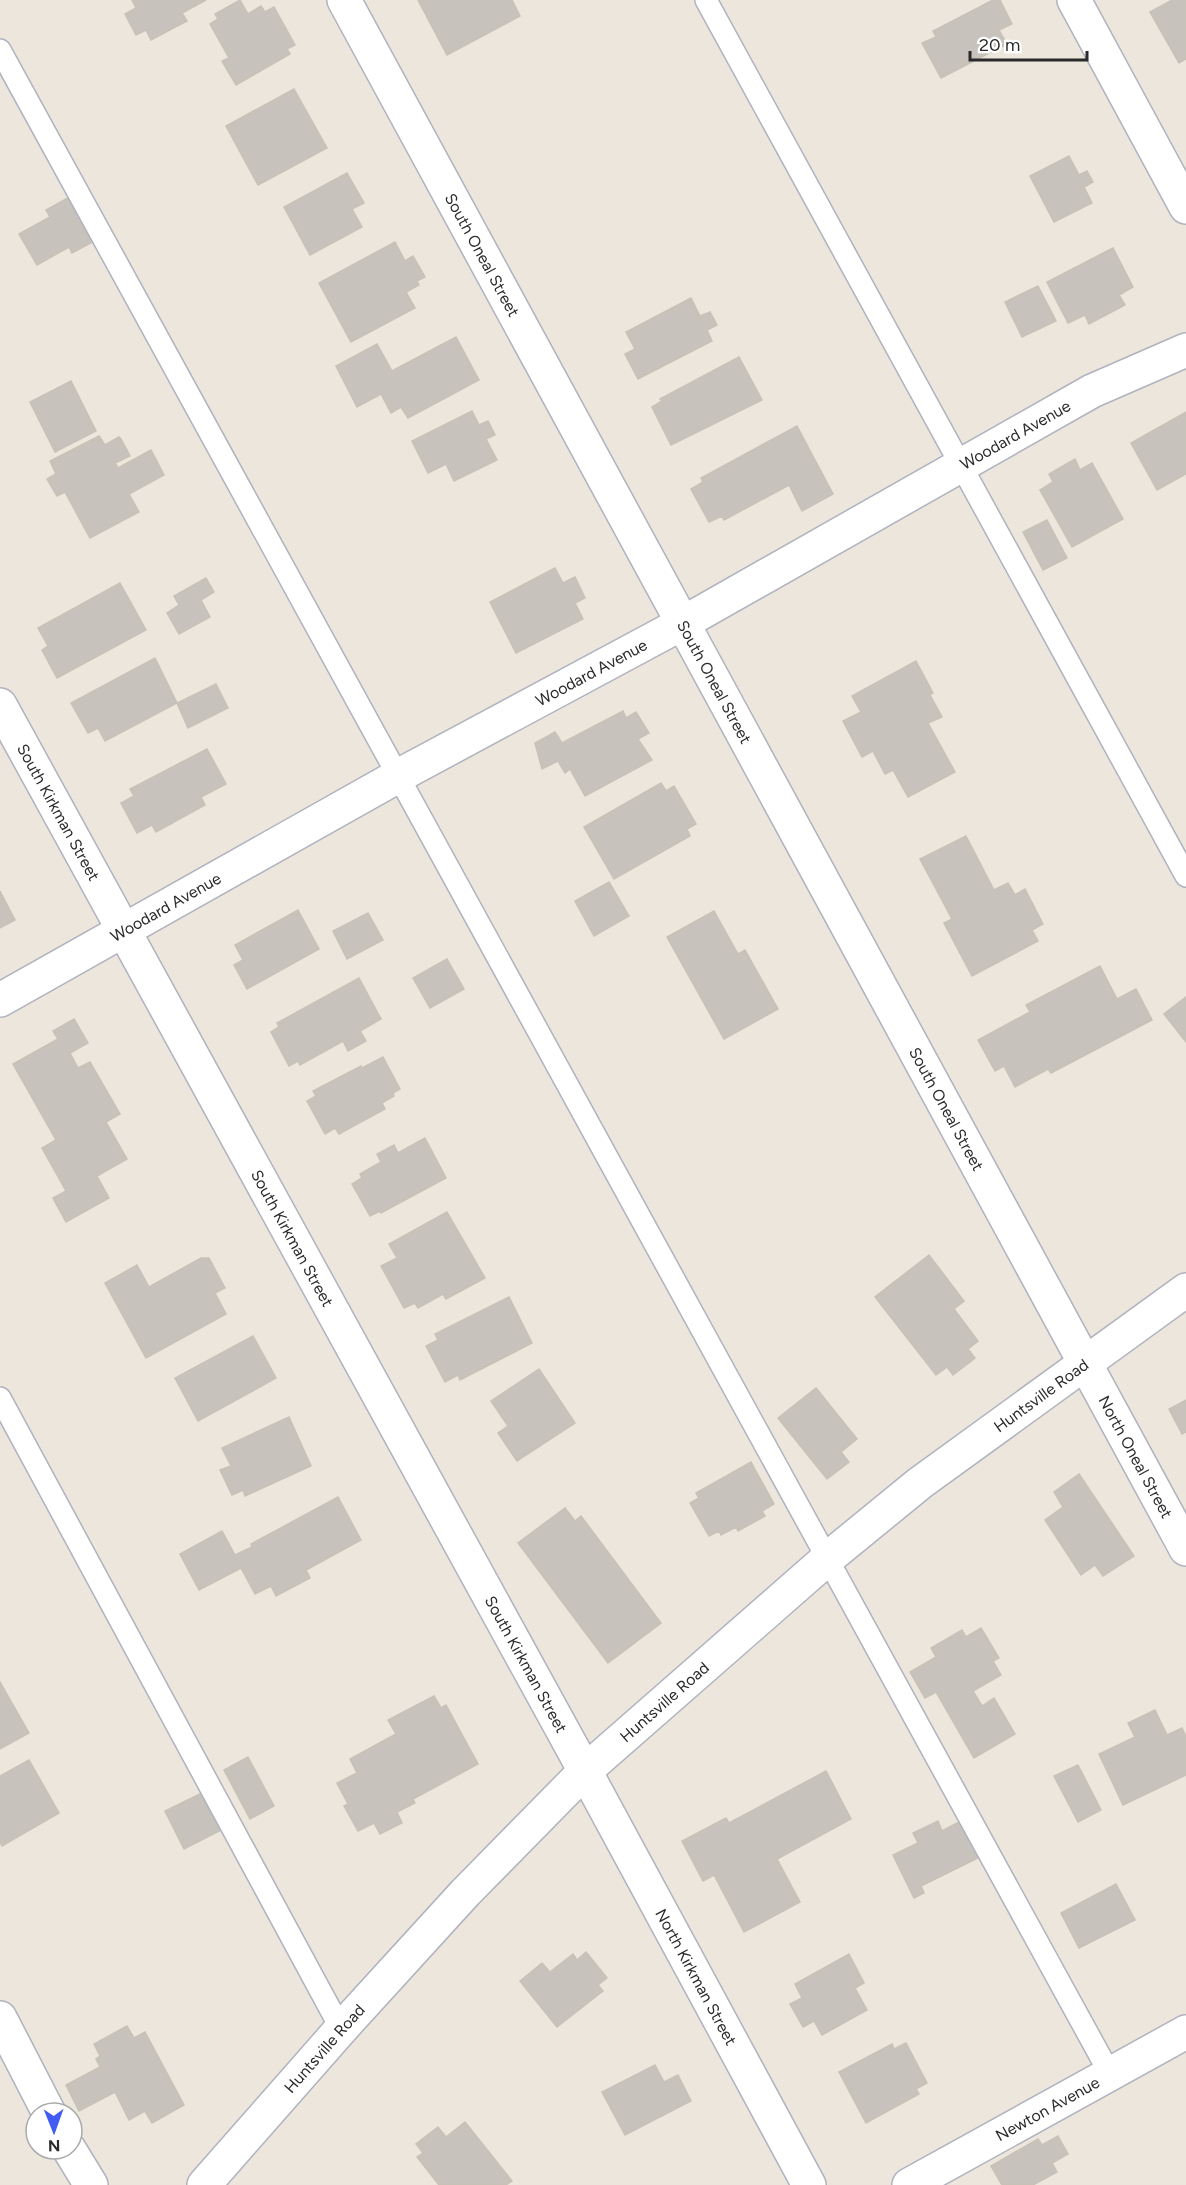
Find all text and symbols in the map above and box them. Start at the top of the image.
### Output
scale bar [970,24,1087,62]
text: 20 m [979,34,1020,56]
street label: South Oneal Street [441,190,523,320]
street label: Woodard Avenue [957,396,1074,474]
street label: South Oneal Street [673,617,755,747]
street label: Woodard Avenue [532,635,651,710]
street label: South Kirkman Street [13,740,103,884]
street label: Woodard Avenue [107,868,225,946]
street label: South Oneal Street [905,1044,987,1174]
street label: South Kirkman Street [247,1167,337,1310]
street label: Huntsville Road [990,1355,1092,1436]
street label: North Oneal Street [1094,1392,1176,1522]
street label: South Kirkman Street [481,1593,571,1736]
street label: Huntsville Road [616,1658,713,1746]
street label: North Kirkman Street [651,1906,741,2049]
street label: Huntsville Road [280,2000,369,2097]
street label: Newton Avenue [992,2073,1103,2145]
north arrow [24,2101,84,2161]
text: N [48,2136,61,2155]

